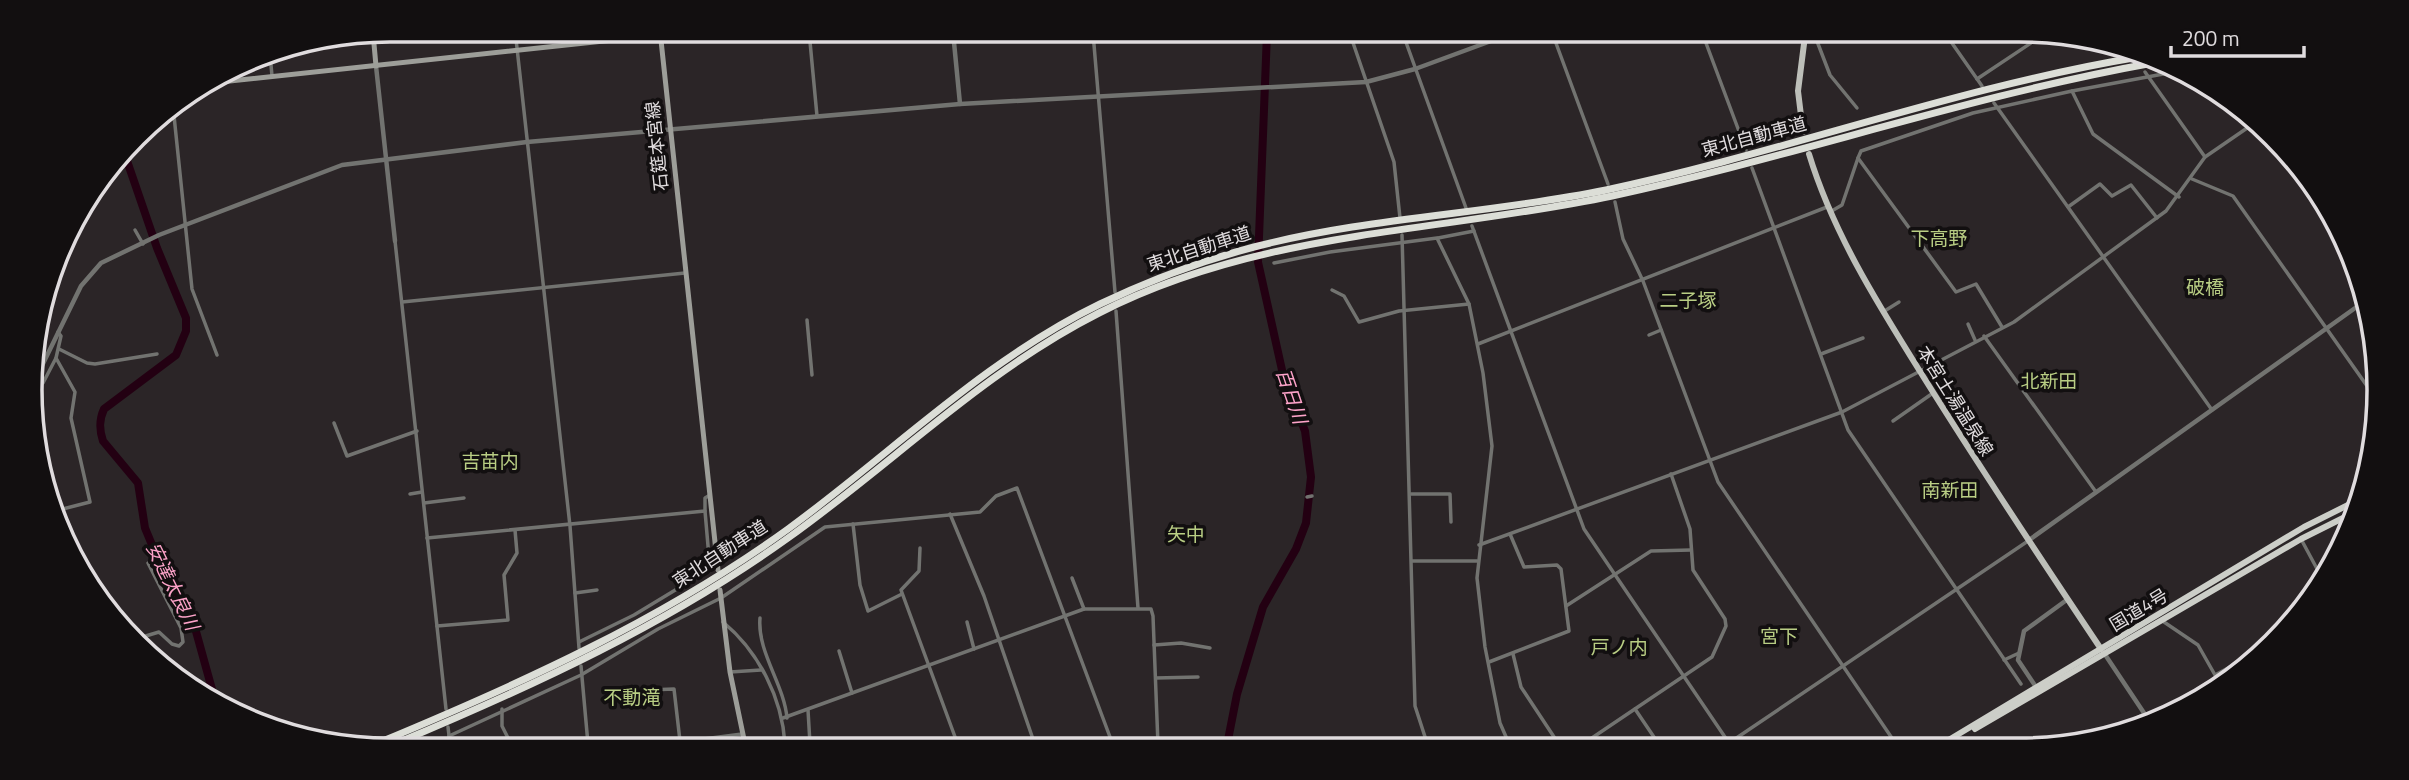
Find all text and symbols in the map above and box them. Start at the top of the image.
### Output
scale bar [2171,14,2304,58]
text: 200 m [2182,22,2239,54]
street label: 石筵本宮線 [638,100,675,192]
street label: 東北自動車道 [1698,110,1810,164]
street label: 東北自動車道 [1143,219,1254,278]
district label: 下高野 [1910,223,1968,252]
district label: 破橋 [2186,272,2224,301]
district label: 二子塚 [1659,285,1717,314]
street label: 本宮土湯温泉線 [1911,340,2000,461]
water label: 百日川 [1269,364,1316,429]
district label: 北新田 [2020,366,2078,395]
district label: 吉苗内 [461,446,519,475]
district label: 南新田 [1921,475,1979,504]
street label: 東北自動車道 [667,513,772,594]
district label: 矢中 [1167,519,1205,548]
water label: 安達太良川 [140,537,208,637]
street label: 国道4号 [2104,581,2173,638]
district label: 宮下 [1760,621,1798,650]
district label: 戸ノ内 [1590,632,1648,661]
district label: 不動滝 [603,682,661,711]

